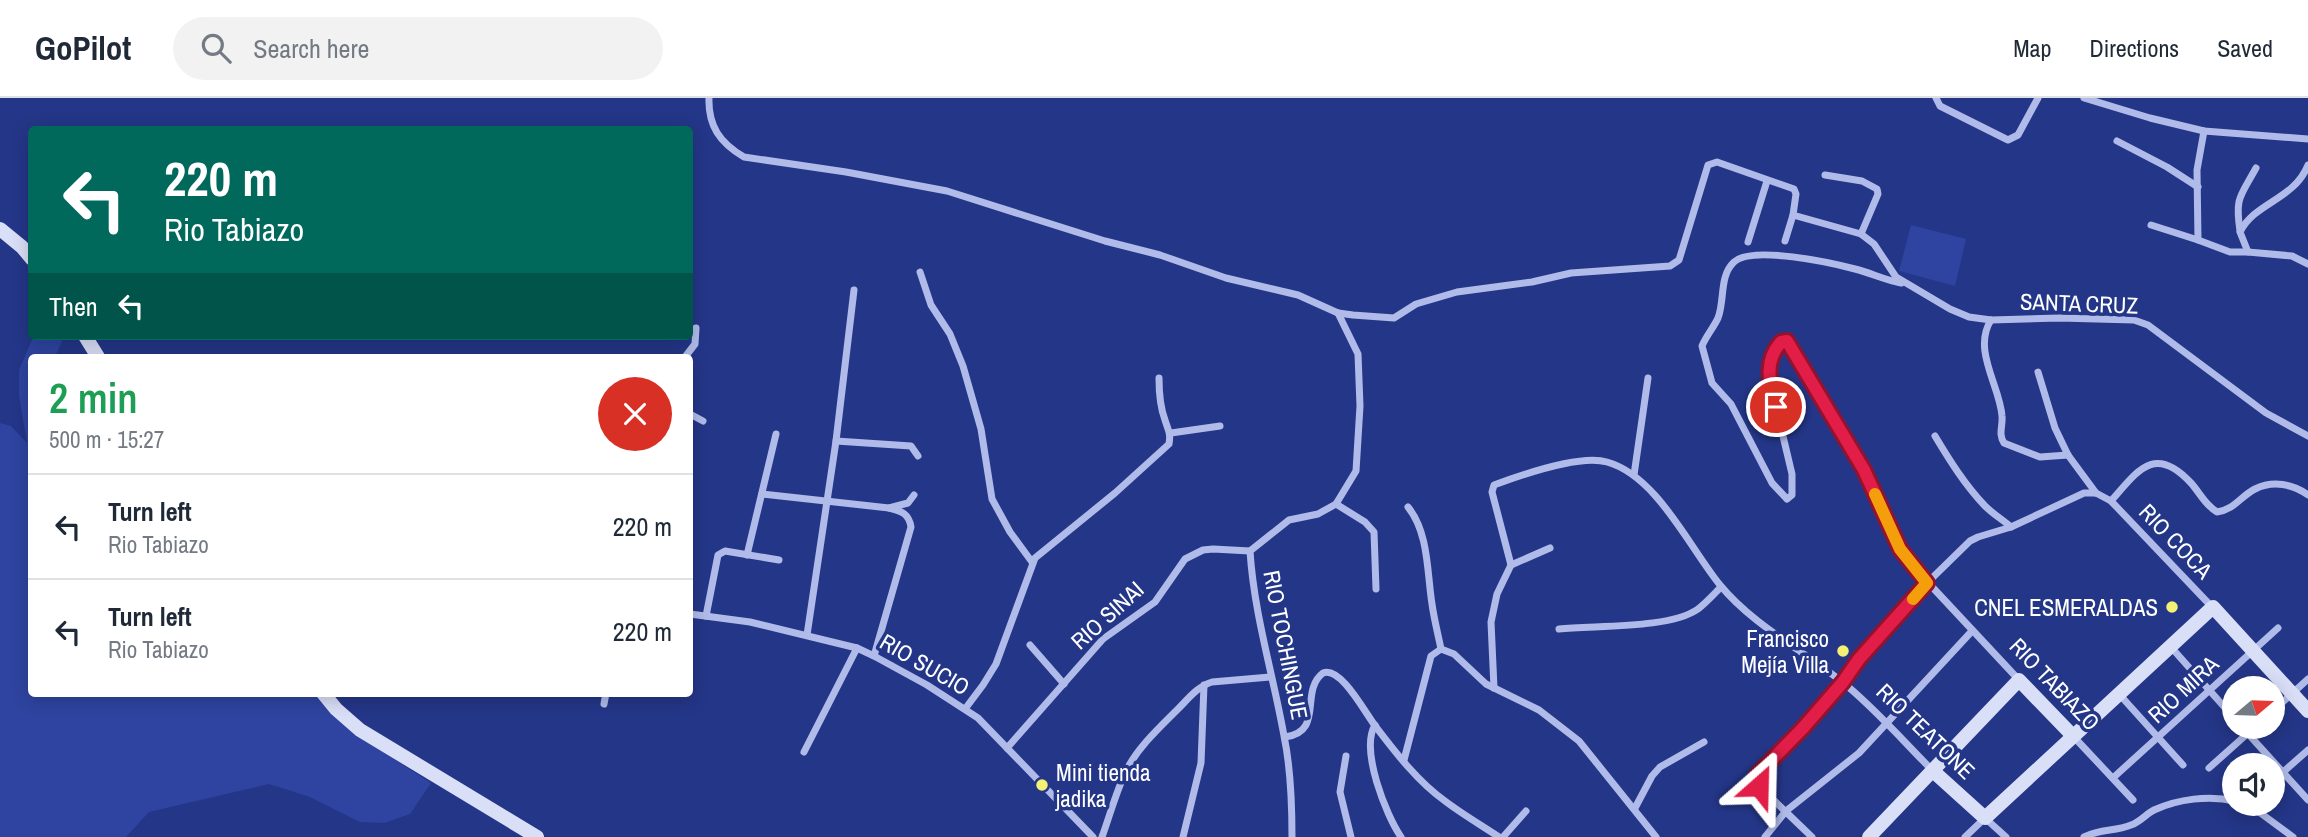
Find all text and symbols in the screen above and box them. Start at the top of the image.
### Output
search box [173,17,663,80]
text: GoPilot [35,26,131,70]
icon: search [197,29,235,67]
text: Search here [253,31,369,66]
text: Map [2013,32,2051,64]
text: Directions [2089,32,2179,64]
text: Saved [2217,32,2273,64]
text: 220 m [164,145,278,211]
icon: left [49,154,140,245]
text: Rio Tabiazo [164,208,304,251]
street label: SANTA CRUZ [2019,285,2139,321]
icon: left [112,287,150,325]
text: Then [49,289,98,324]
text: 2 min [49,370,138,426]
button: close [598,377,672,451]
pin [1746,377,1806,437]
icon: arrive [1757,388,1795,426]
text: 500 m · 15:27 [49,424,164,455]
text: Turn left [108,494,192,529]
street label: RIO COCA [2132,497,2220,586]
icon: left [49,508,87,546]
text: 220 m [613,509,672,544]
text: Rio Tabiazo [108,529,209,560]
street label: RIO TOCHINGUE [1256,568,1316,722]
street label: RIO SINAI [1064,574,1150,656]
place label: CNEL ESMERALDAS [1974,592,2158,623]
text: Turn left [108,599,192,634]
marker: CNEL ESMERALDAS [2164,599,2180,615]
icon: left [49,613,87,651]
text: 220 m [613,614,672,649]
place label: Francisco Mejía Villa [1741,623,1829,680]
street label: RIO SUCIO [875,626,975,702]
street label: RIO TABIAZO [2003,631,2107,737]
text: Rio Tabiazo [108,634,209,665]
marker: Francisco Mejía Villa [1835,643,1851,659]
street label: RIO MIRA [2141,648,2225,730]
street label: RIO TEATONE [1870,676,1982,786]
north arrow [2222,676,2286,738]
map controls [2222,676,2285,816]
position arrow [1722,749,1796,823]
button: sound [2222,753,2285,816]
place label: Mini tienda jadika [1055,757,1151,814]
marker: Mini tienda jadika [1034,777,1050,793]

